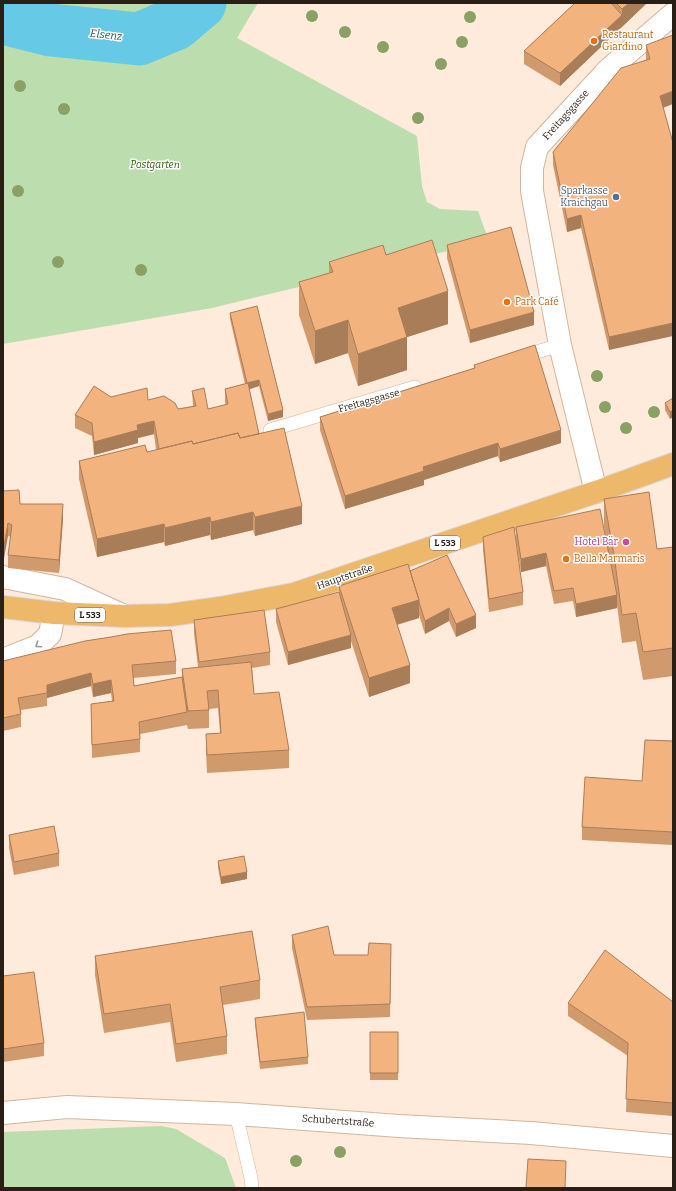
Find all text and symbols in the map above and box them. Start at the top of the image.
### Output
water label: Elsenz [89,27,124,43]
place label: Restaurant Giardino [602,29,654,53]
marker: Restaurant Giardino [589,36,599,46]
street label: Freitagsgasse [540,87,592,143]
park label: Postgarten [130,159,180,171]
place label: Sparkasse Kraichgau [560,185,608,209]
marker: Sparkasse Kraichgau [611,192,621,202]
place label: Park Café [515,296,559,308]
marker: Park Café [502,297,512,307]
street label: Freitagsgasse [337,387,401,415]
road number: L 533 [430,536,460,550]
place label: Hotel Bär [575,536,619,548]
marker: Hotel Bär [621,537,631,547]
place label: Bella Marmaris [574,553,645,565]
marker: Bella Marmaris [561,554,571,564]
street label: Hauptstraße [315,562,375,592]
road number: L 533 [75,608,105,622]
one-way arrow [35,640,42,647]
street label: Schubertstraße [302,1112,374,1130]

